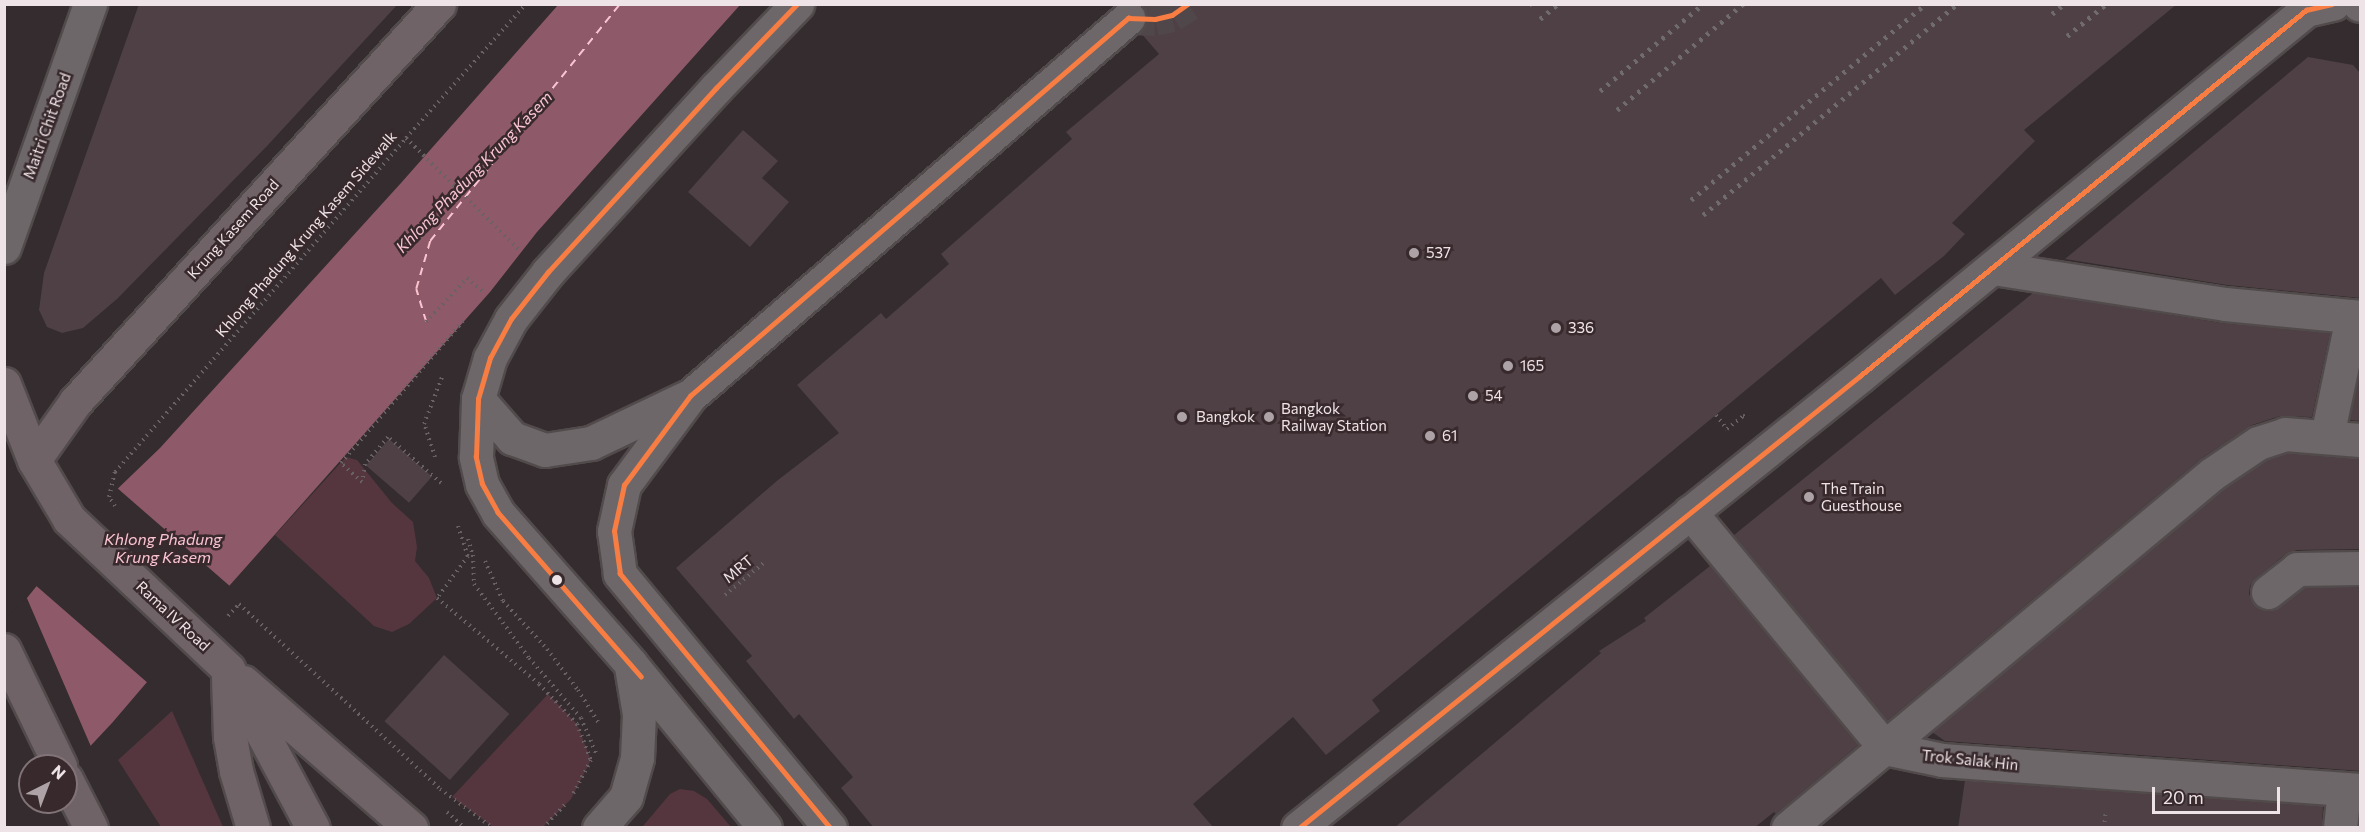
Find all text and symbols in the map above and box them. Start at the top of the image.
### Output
street label: Maitri Chit Road [19,71,75,181]
water label: Khlong Phadung Krung Kasem [392,87,556,257]
street label: Khlong Phadung Krung Kasem Sidewalk [212,127,400,341]
street label: Krung Kasem Road [184,176,282,282]
place label: 537 [1426,244,1451,262]
marker: 537 [1407,246,1421,260]
place label: 336 [1568,319,1594,337]
marker: 336 [1549,321,1563,335]
place label: 165 [1520,357,1544,375]
marker: 165 [1501,359,1515,373]
place label: 54 [1485,387,1503,405]
marker: 54 [1466,389,1480,403]
place label: Bangkok Railway Station [1281,399,1387,434]
marker: Bangkok [1173,408,1191,426]
place label: Bangkok [1196,408,1255,426]
marker: Bangkok Railway Station [1262,410,1276,424]
place label: 61 [1442,427,1458,445]
marker: 61 [1423,429,1437,443]
place label: The Train Guesthouse [1821,479,1902,514]
marker: The Train Guesthouse [1802,490,1816,504]
water label: Khlong Phadung Krung Kasem [104,529,222,567]
street label: MRT [719,551,757,587]
unlabelled marker [551,574,563,586]
street label: Rama IV Road [132,577,214,655]
street label: Trok Salak Hin [1921,746,2019,774]
north arrow [18,754,78,814]
text: N [48,761,70,783]
scale bar [2155,775,2282,813]
text: 20 m [2163,786,2204,808]

